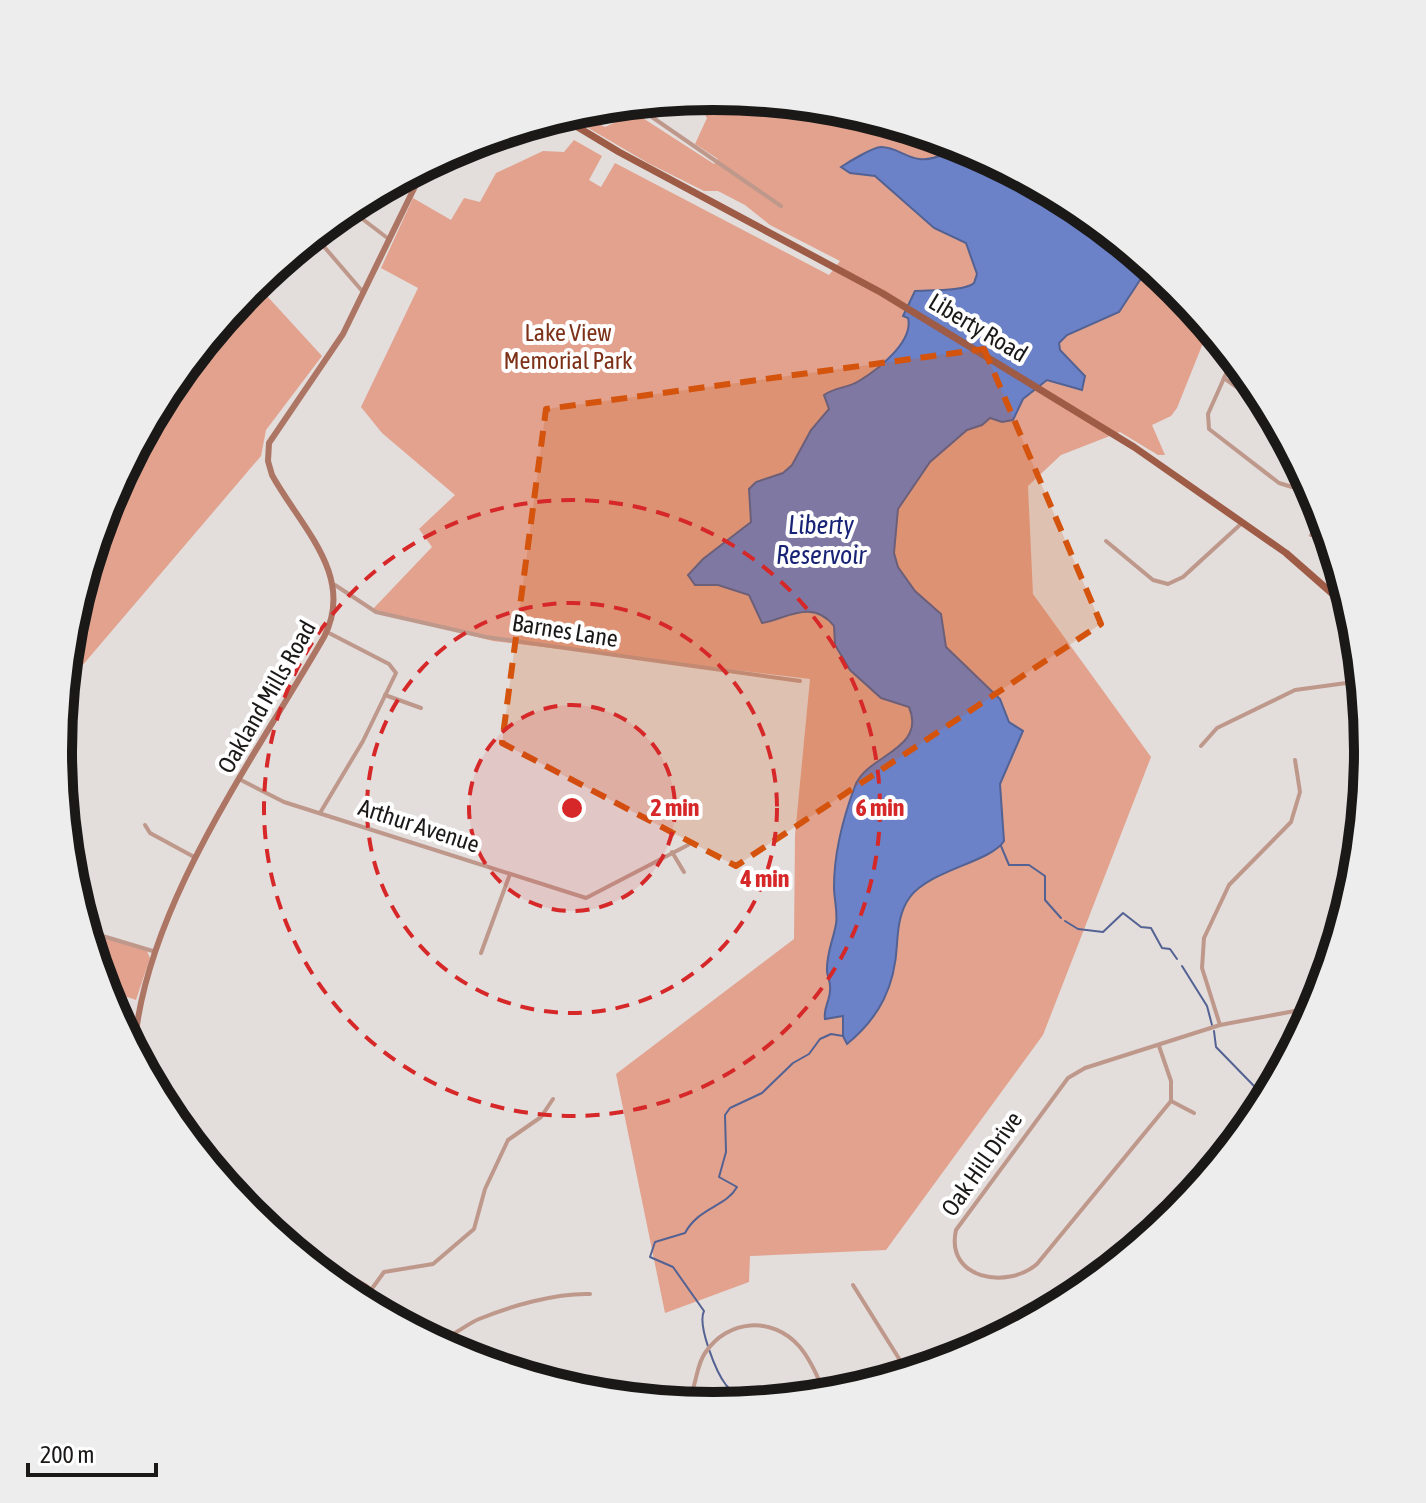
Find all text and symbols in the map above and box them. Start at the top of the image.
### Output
street label: Liberty Road [924,288,1032,367]
park label: Lake View Memorial Park [503,319,633,374]
water label: Liberty Reservoir [776,510,867,570]
street label: Barnes Lane [510,609,620,652]
street label: Oakland Mills Road [212,616,321,778]
street label: Arthur Avenue [355,793,483,858]
centre of rings [558,794,586,822]
text: 2 min [650,794,700,821]
text: 6 min [855,794,905,821]
text: 4 min [739,865,790,892]
street label: Oak Hill Drive [936,1106,1027,1221]
scale bar [28,1427,156,1477]
text: 200 m [40,1441,94,1468]

